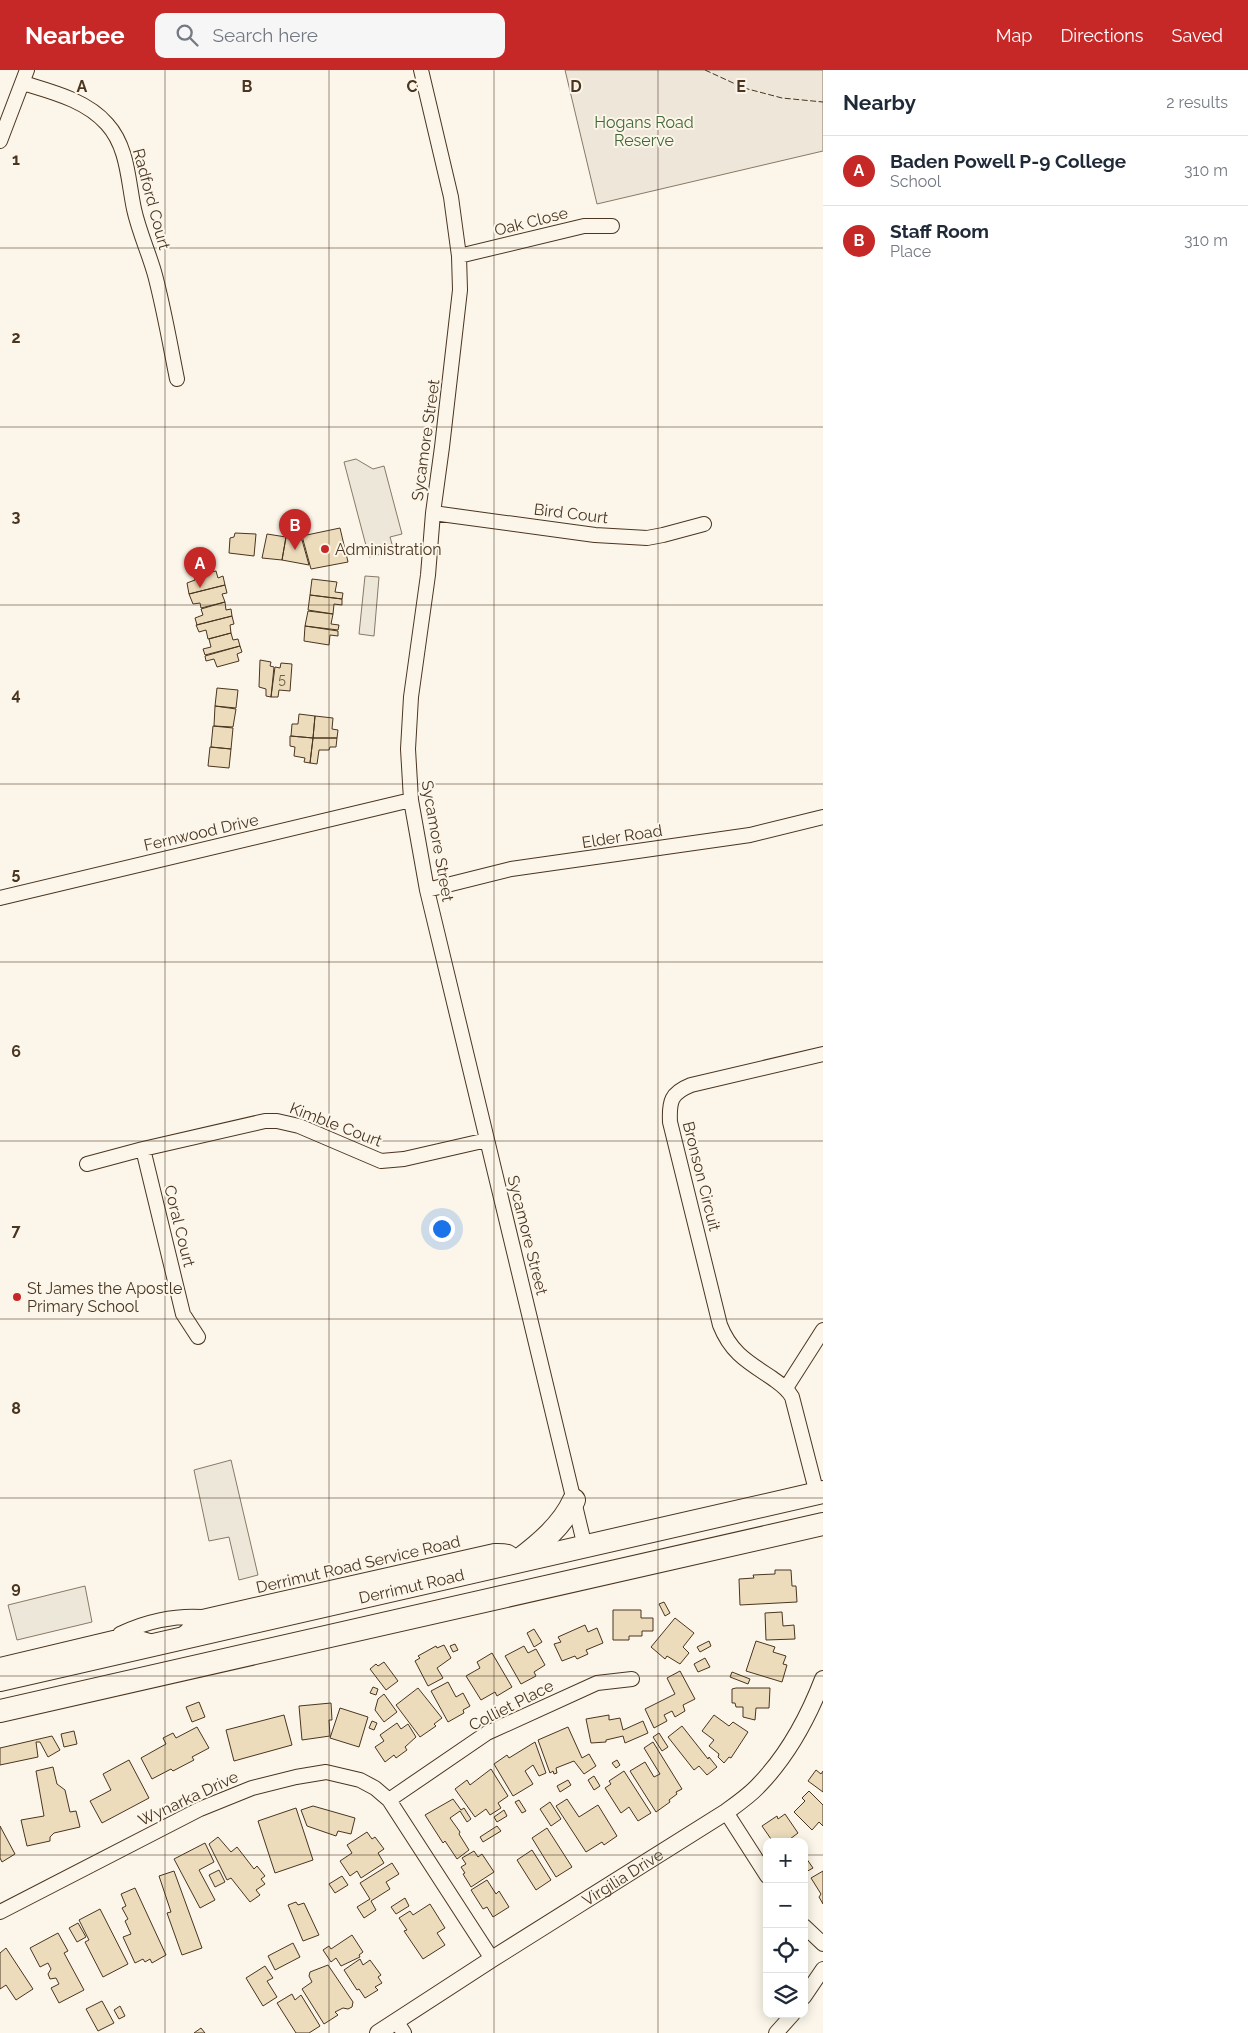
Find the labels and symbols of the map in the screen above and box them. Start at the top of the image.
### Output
text: A [77,77,88,96]
text: B [242,77,253,96]
text: C [407,77,418,96]
text: D [570,77,582,96]
text: E [736,77,746,96]
park label: Hogans Road Reserve [594,113,694,150]
street label: Radford Court [129,146,174,252]
text: 1 [12,150,20,169]
street label: Oak Close [492,203,570,240]
text: 2 [11,328,21,347]
street label: Sycamore Street [408,377,444,502]
street label: Bird Court [533,500,610,528]
text: 3 [12,507,21,526]
pin: B [279,509,311,550]
place label: Administration [335,540,442,559]
marker: Administration [319,543,331,555]
pin: A [184,547,216,588]
house number: 5 [278,671,286,687]
text: 4 [11,685,21,704]
street label: Sycamore Street [417,779,458,904]
street label: Fernwood Drive [142,810,260,855]
street label: Elder Road [581,821,664,852]
text: 5 [12,864,21,883]
text: 6 [11,1042,21,1061]
street label: Kimble Court [287,1098,385,1151]
street label: Bronson Circuit [679,1119,724,1234]
street label: Sycamore Street [503,1173,552,1298]
street label: Coral Court [160,1183,199,1270]
your location [429,1216,455,1242]
text: 7 [12,1221,21,1240]
place label: St James the Apostle Primary School [27,1279,182,1316]
marker: St James the Apostle Primary School [11,1291,23,1303]
text: 8 [11,1399,21,1418]
street label: Derrimut Road Service Road [254,1531,462,1597]
street label: Derrimut Road [357,1566,467,1608]
text: 9 [11,1578,21,1597]
street label: Colliet Place [466,1676,557,1735]
street label: Wynarka Drive [135,1767,241,1830]
street label: Virgilia Drive [579,1845,667,1910]

